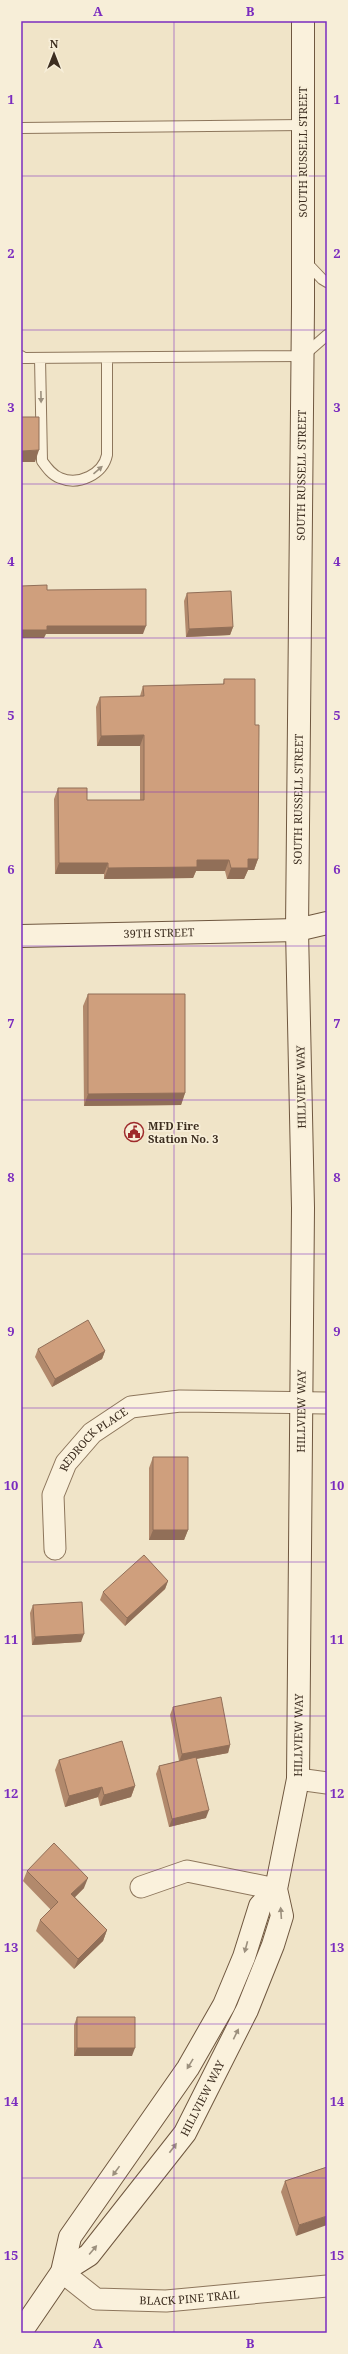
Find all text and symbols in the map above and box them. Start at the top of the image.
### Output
text: A [93,2,103,20]
text: B [246,2,255,20]
north arrow [34,34,74,74]
text: N [50,36,59,51]
street label: SOUTH RUSSELL STREET [295,86,310,217]
text: 1 [7,90,15,108]
text: 1 [333,90,341,108]
text: 2 [7,244,15,262]
text: 2 [333,244,341,262]
one-way arrow [37,391,44,403]
text: 3 [7,398,15,416]
text: 3 [333,398,341,416]
street label: SOUTH RUSSELL STREET [293,409,309,541]
one-way arrow [92,466,103,475]
text: 4 [7,552,15,570]
text: 4 [333,552,341,570]
text: 5 [7,706,15,724]
text: 5 [333,706,341,724]
street label: SOUTH RUSSELL STREET [290,733,306,865]
text: 6 [7,860,15,878]
text: 6 [333,860,341,878]
street label: 39TH STREET [123,924,195,941]
text: 7 [7,1014,15,1032]
text: 7 [333,1014,341,1032]
street label: HILLVIEW WAY [292,1045,309,1129]
place label: MFD Fire Station No. 3 [148,1118,218,1146]
public building icon: MFD Fire Station No. 3 [123,1121,145,1143]
text: 8 [7,1168,15,1186]
text: 8 [333,1168,341,1186]
text: 9 [7,1322,15,1340]
text: 9 [333,1322,341,1340]
street label: HILLVIEW WAY [293,1369,309,1453]
street label: REDROCK PLACE [55,1403,130,1473]
text: 10 [4,1476,18,1494]
text: 10 [330,1476,344,1494]
text: 11 [4,1630,18,1648]
text: 11 [330,1630,344,1648]
street label: HILLVIEW WAY [290,1693,306,1777]
text: 12 [4,1784,18,1802]
text: 12 [330,1784,344,1802]
one-way arrow [277,1907,284,1919]
text: 13 [4,1938,18,1956]
text: 13 [330,1938,344,1956]
one-way arrow [243,1942,249,1954]
one-way arrow [233,2028,239,2040]
street label: HILLVIEW WAY [177,2057,227,2139]
one-way arrow [186,2058,193,2070]
text: 14 [4,2092,19,2110]
text: 14 [330,2092,345,2110]
one-way arrow [169,2143,177,2153]
one-way arrow [112,2166,120,2176]
one-way arrow [89,2245,98,2256]
text: 15 [4,2246,18,2264]
text: 15 [330,2246,344,2264]
street label: BLACK PINE TRAIL [139,2286,240,2308]
text: A [93,2334,103,2352]
text: B [246,2334,255,2352]

